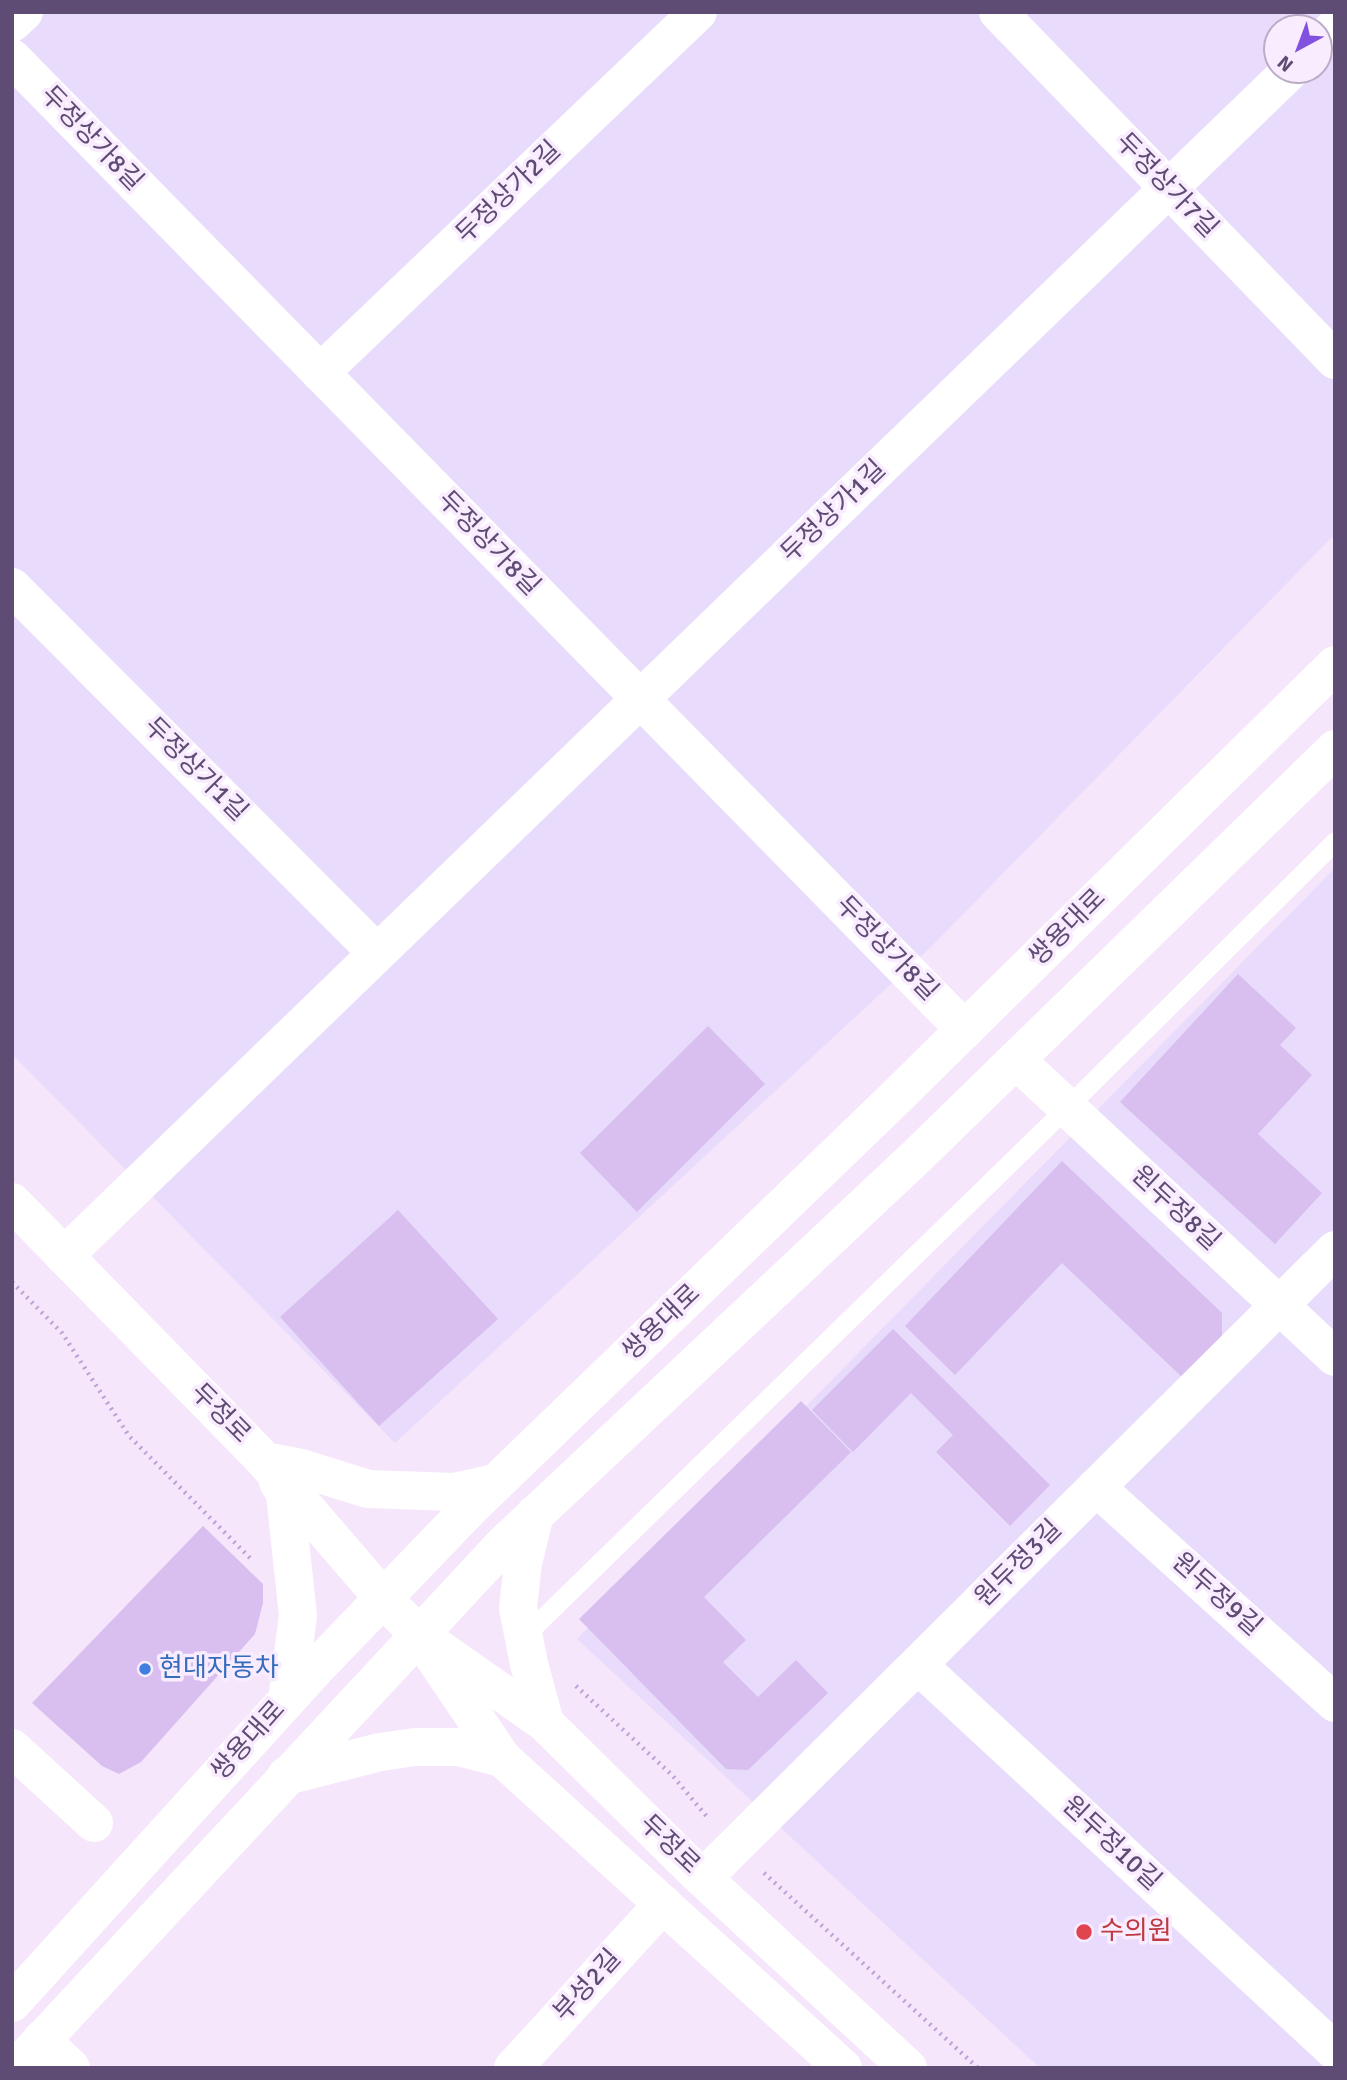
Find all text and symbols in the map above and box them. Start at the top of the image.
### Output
north arrow [1263,14,1333,84]
text: N [1273,50,1298,77]
street label: 두정상가8길 [33,80,149,198]
street label: 두정상가7길 [1108,127,1224,245]
street label: 두정상가2길 [450,135,568,251]
street label: 두정상가1길 [775,454,893,570]
street label: 두정상가8길 [430,485,546,603]
street label: 두정상가1길 [137,712,253,828]
street label: 쌍용대로 [1023,883,1113,973]
street label: 두정상가8길 [828,890,944,1008]
street label: 원두정8길 [1124,1160,1226,1258]
street label: 쌍용대로 [617,1279,707,1367]
street label: 두정로 [184,1378,256,1450]
street label: 원두정3길 [969,1514,1069,1614]
street label: 원두정9길 [1165,1547,1267,1643]
place label: 현대자동차 [159,1653,279,1685]
marker: 현대자동차 [137,1661,153,1677]
street label: 쌍용대로 [205,1695,293,1787]
street label: 원두정10길 [1055,1790,1167,1898]
street label: 두정로 [632,1809,706,1881]
place label: 수의원 [1100,1916,1172,1948]
marker: 수의원 [1074,1922,1094,1942]
street label: 부성2길 [548,1944,628,2028]

